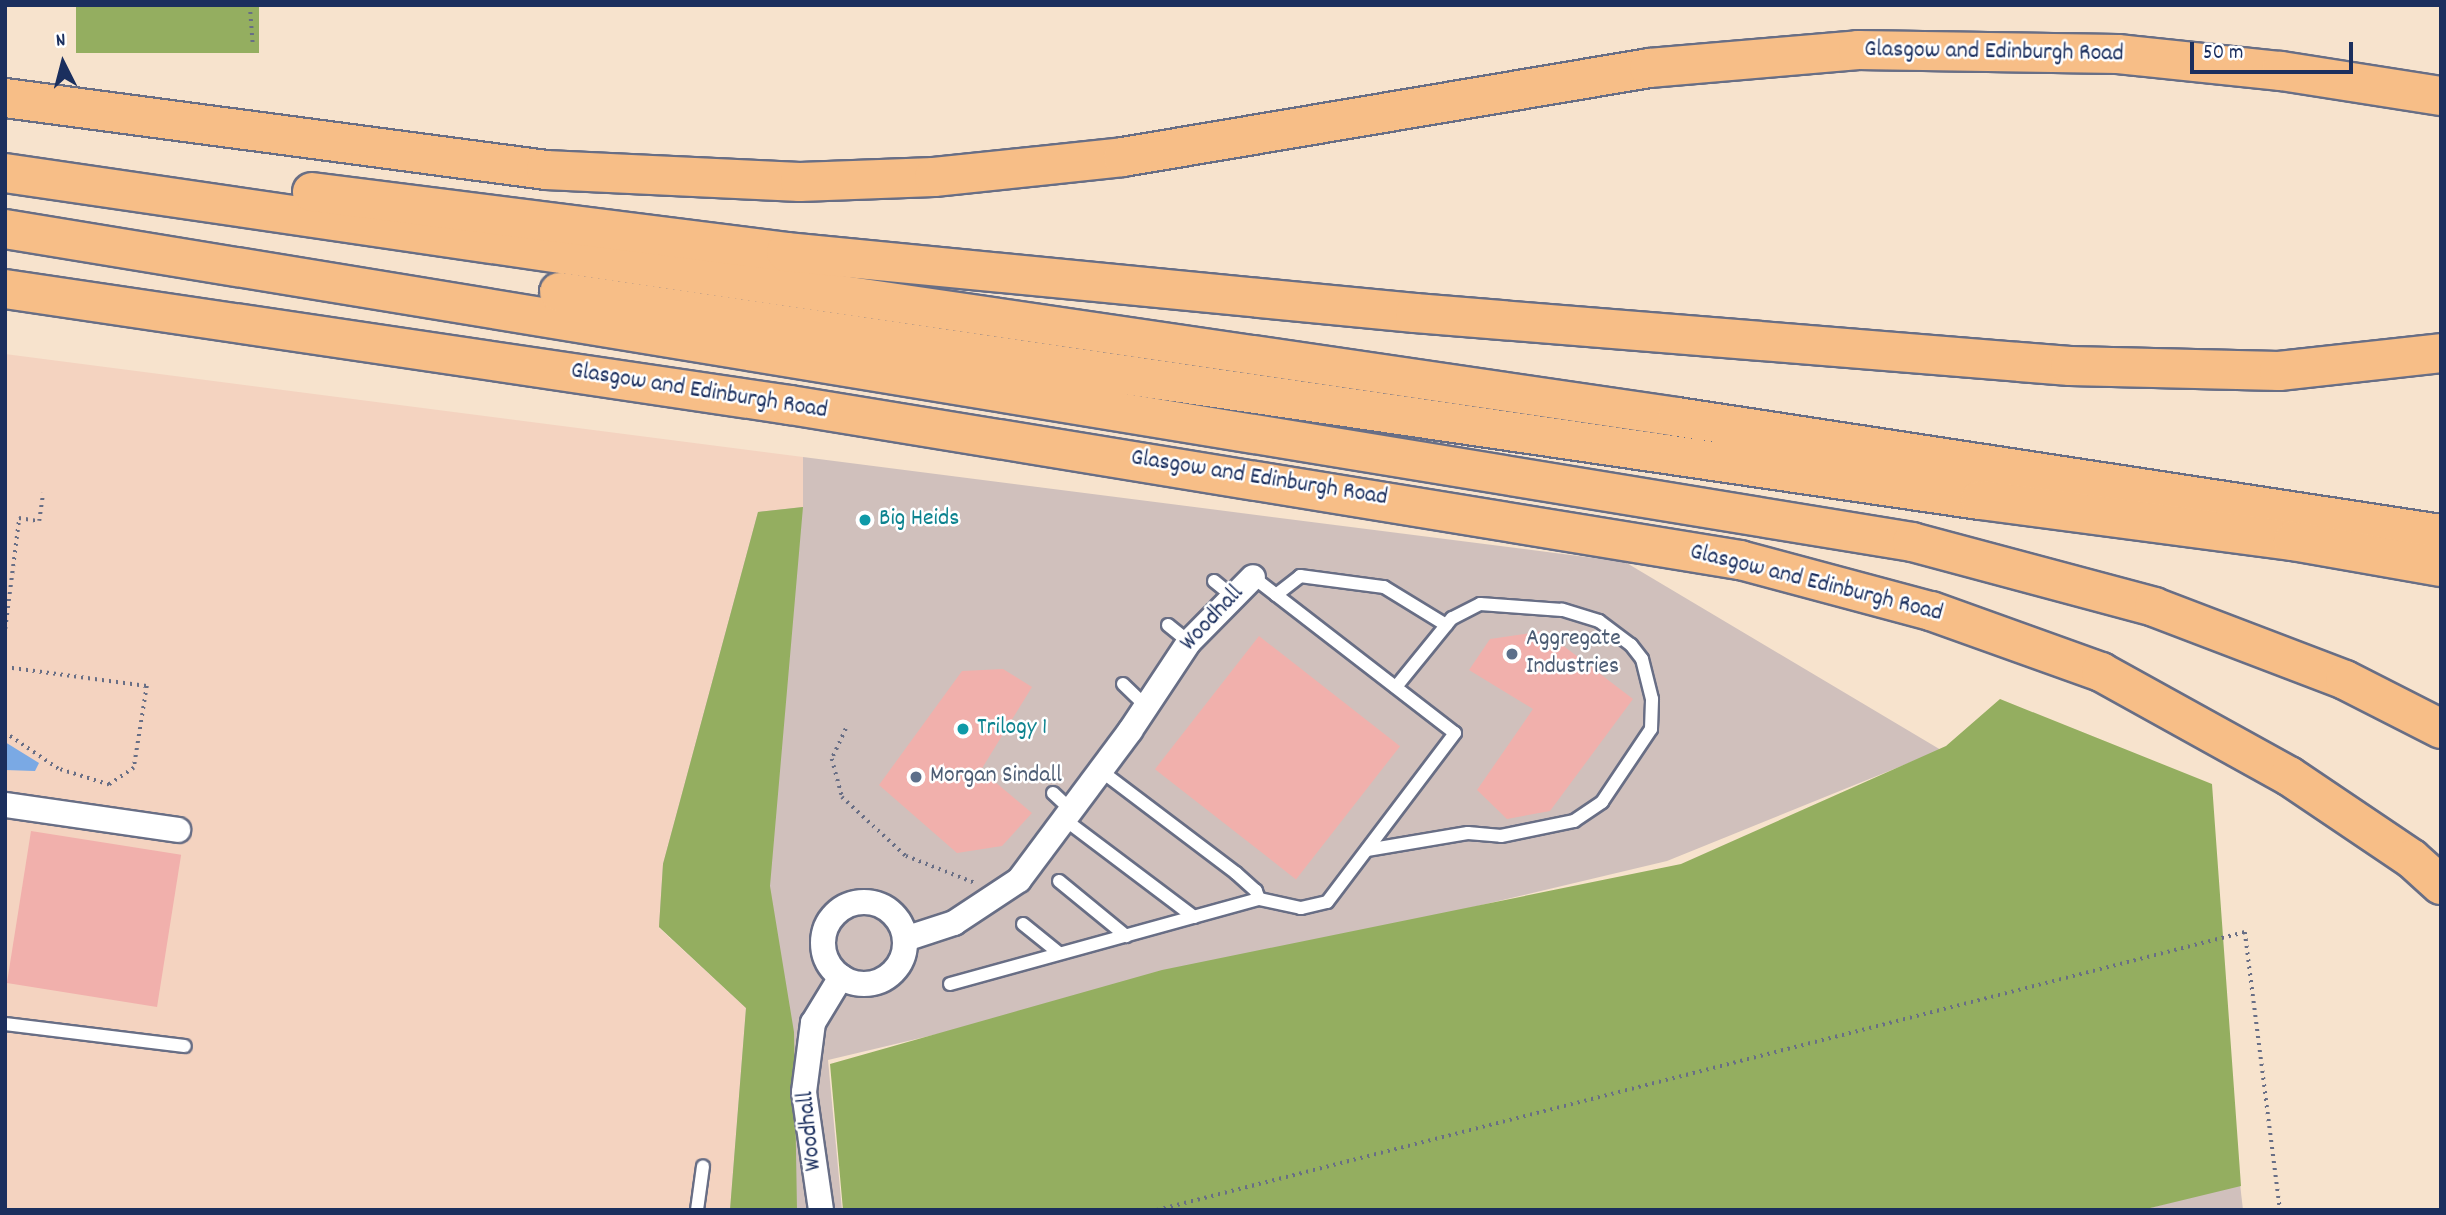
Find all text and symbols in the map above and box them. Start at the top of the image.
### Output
north arrow [28,28,98,98]
text: N [55,28,67,56]
scale bar [2194,28,2357,72]
street label: Glasgow and Edinburgh Road [1864,36,2124,70]
text: 50 m [2203,39,2243,69]
street label: Glasgow and Edinburgh Road [569,357,829,427]
street label: Glasgow and Edinburgh Road [1129,444,1389,514]
place label: Big Heids [879,506,959,534]
marker: Big Heids [857,512,873,528]
street label: Glasgow and Edinburgh Road [1687,539,1945,629]
street label: Woodhall [1175,580,1251,658]
place label: Aggregate Industries [1526,626,1621,682]
marker: Aggregate Industries [1504,646,1520,662]
place label: Trilogy 1 [977,715,1047,743]
marker: Trilogy 1 [955,721,971,737]
place label: Morgan Sindall [930,763,1062,791]
marker: Morgan Sindall [908,769,924,785]
street label: Woodhall [792,1090,830,1172]

